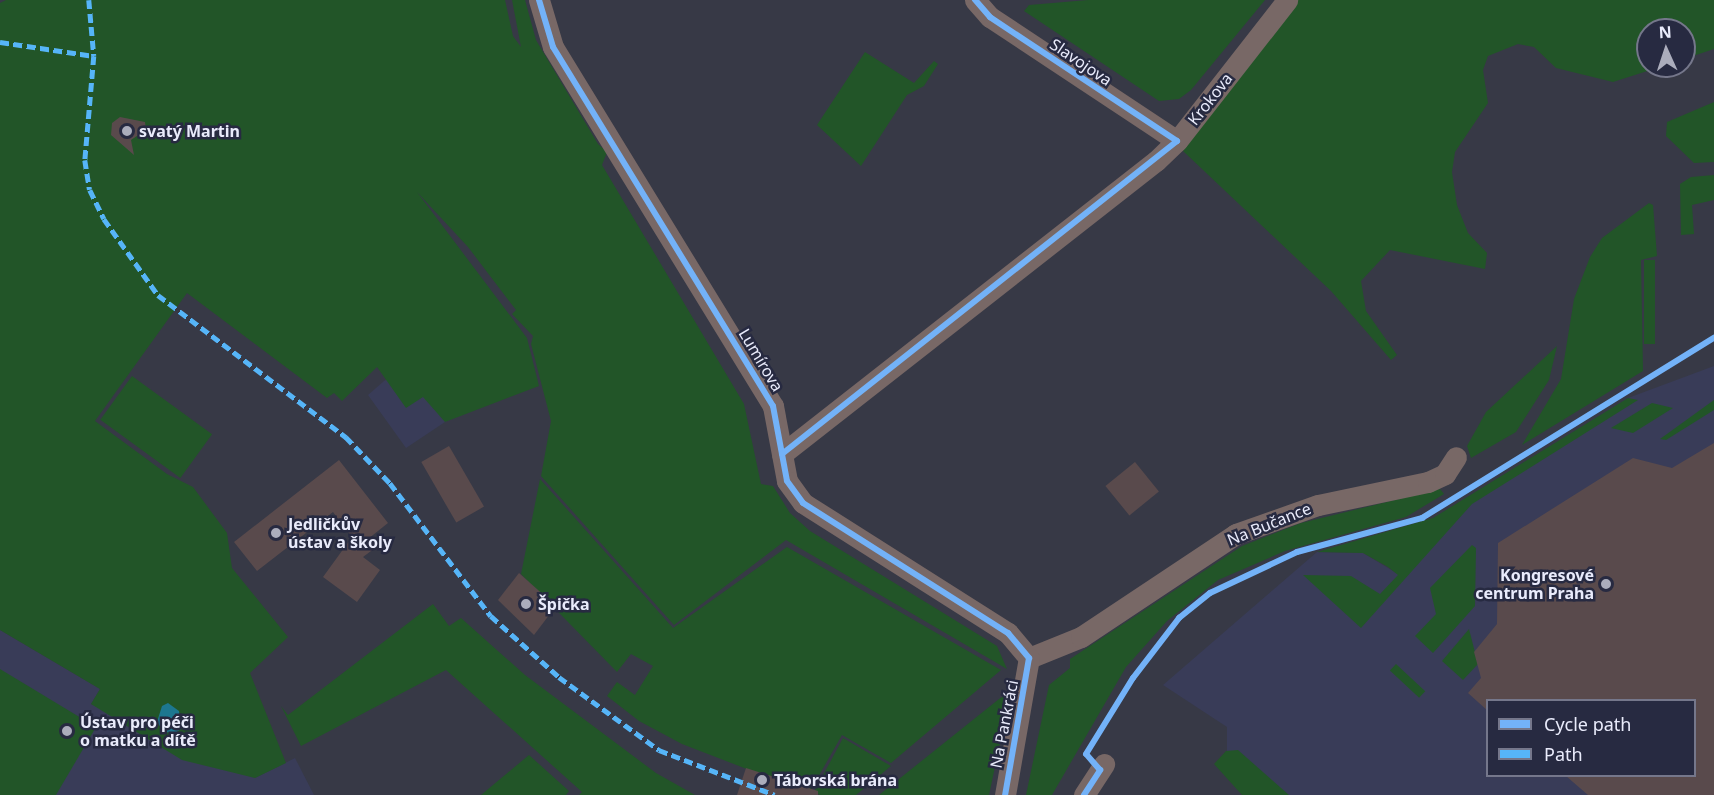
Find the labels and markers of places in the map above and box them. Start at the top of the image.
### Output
place label: svatý Martin [139,121,240,141]
marker: svatý Martin [120,124,134,138]
place label: Jedličkův ústav a školy [288,514,392,552]
marker: Jedličkův ústav a školy [269,526,283,540]
place label: Kongresové centrum Praha [1475,565,1594,603]
marker: Kongresové centrum Praha [1599,577,1613,591]
place label: Špička [538,594,589,614]
marker: Špička [519,597,533,611]
place label: Ústav pro péči o matku a dítě [80,712,196,750]
marker: Ústav pro péči o matku a dítě [58,722,76,740]
place label: Táborská brána [774,770,897,790]
marker: Táborská brána [755,773,769,787]

